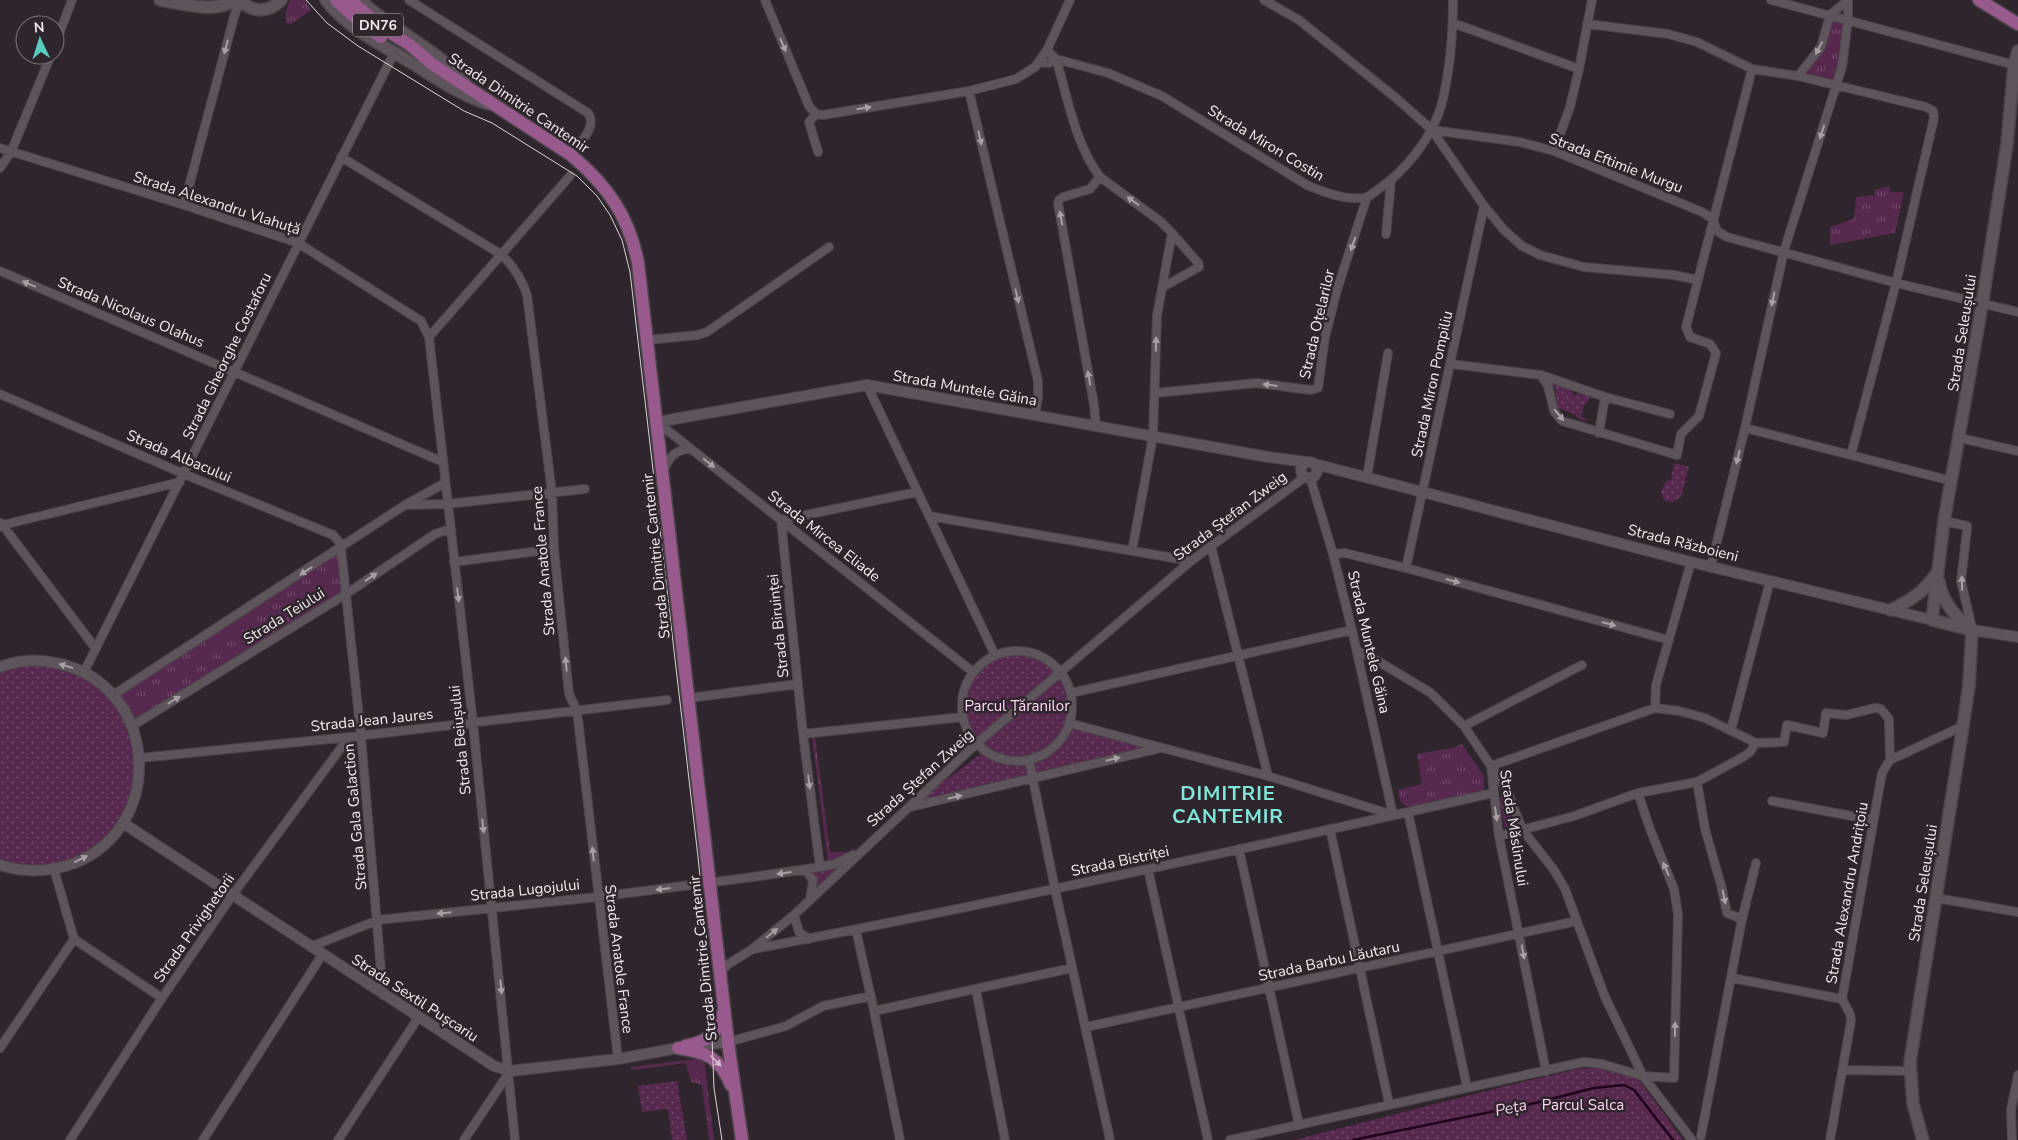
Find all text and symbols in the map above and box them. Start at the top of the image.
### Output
road number: DN76 [353,14,403,36]
north arrow [15,15,65,65]
text: N [33,18,45,37]
one-way arrow [780,38,788,52]
one-way arrow [222,39,230,54]
one-way arrow [1815,41,1823,56]
street label: Strada Dimitrie Cantemir [444,48,594,158]
street label: Strada Miron Costin [1204,100,1328,186]
one-way arrow [856,104,872,112]
one-way arrow [1818,124,1826,139]
street label: Strada Eftimie Murgu [1546,128,1686,198]
one-way arrow [976,131,984,146]
street label: Strada Alexandru Vlahuță [131,166,303,240]
one-way arrow [1127,196,1140,207]
one-way arrow [1056,209,1064,225]
one-way arrow [1348,236,1356,251]
street label: Strada Oțelarilor [1295,266,1340,381]
street label: Strada Gheorghe Costaforu [178,269,276,443]
street label: Strada Nicolaus Olahus [54,272,208,352]
street label: Strada Seleușului [1943,273,1981,393]
one-way arrow [22,279,36,287]
one-way arrow [1013,289,1021,304]
one-way arrow [1769,291,1777,307]
street label: Strada Miron Pompiliu [1407,309,1457,459]
one-way arrow [1152,336,1160,352]
street label: Strada Muntele Găina [891,365,1039,411]
one-way arrow [1085,369,1093,385]
one-way arrow [1261,381,1277,389]
one-way arrow [1553,409,1564,422]
street label: Strada Albacului [124,425,234,487]
one-way arrow [1733,450,1741,465]
one-way arrow [702,458,715,469]
street label: Strada Ștefan Zweig [1169,467,1291,565]
street label: Strada Dimitrie Cantemir [637,472,675,640]
street label: Strada Anatole France [527,485,559,637]
street label: Strada Mircea Eliade [764,486,884,586]
street label: Strada Războieni [1625,520,1741,566]
one-way arrow [299,566,312,576]
street label: Strada Muntele Găina [1343,569,1395,715]
one-way arrow [364,573,378,582]
street label: Strada Biruinței [763,573,793,679]
one-way arrow [1958,575,1966,591]
one-way arrow [1445,577,1460,585]
street label: Strada Teiului [240,583,328,649]
one-way arrow [454,587,462,603]
one-way arrow [1602,620,1617,628]
one-way arrow [562,655,570,671]
one-way arrow [58,661,73,669]
street label: Strada Beiușului [444,684,476,796]
one-way arrow [167,696,180,705]
park label: Parcul Țăranilor [964,696,1070,716]
street label: Strada Jean Jaures [310,704,434,736]
street label: Strada Ștefan Zweig [862,725,978,831]
street label: Strada Gala Galaction [339,743,371,891]
one-way arrow [1106,755,1121,763]
street label: Strada Măslinului [1495,768,1533,888]
one-way arrow [805,775,813,791]
district label: DIMITRIE CANTEMIR [1172,780,1284,830]
one-way arrow [948,793,963,801]
street label: Strada Alexandru Andrițoiu [1821,800,1873,986]
one-way arrow [1492,806,1500,822]
one-way arrow [480,818,488,834]
street label: Strada Seleușului [1904,823,1942,943]
street label: Strada Bistriței [1069,841,1171,881]
one-way arrow [589,846,597,862]
one-way arrow [74,855,88,863]
one-way arrow [1662,861,1670,876]
one-way arrow [776,869,792,877]
street label: Strada Privighetorii [149,870,239,986]
street label: Strada Lugojului [469,874,581,906]
street label: Strada Dimitrie Cantemir [684,874,722,1042]
street label: Strada Anatole France [600,883,638,1035]
one-way arrow [654,885,670,893]
one-way arrow [1720,890,1728,906]
one-way arrow [436,909,452,917]
one-way arrow [766,927,779,938]
street label: Strada Barbu Lăutaru [1256,936,1402,986]
one-way arrow [1519,945,1527,961]
street label: Strada Sextil Pușcariu [348,949,482,1047]
one-way arrow [497,980,505,996]
one-way arrow [1671,1021,1679,1037]
one-way arrow [710,1055,721,1068]
water label: Peța [1493,1094,1529,1122]
park label: Parcul Salca [1542,1095,1624,1115]

